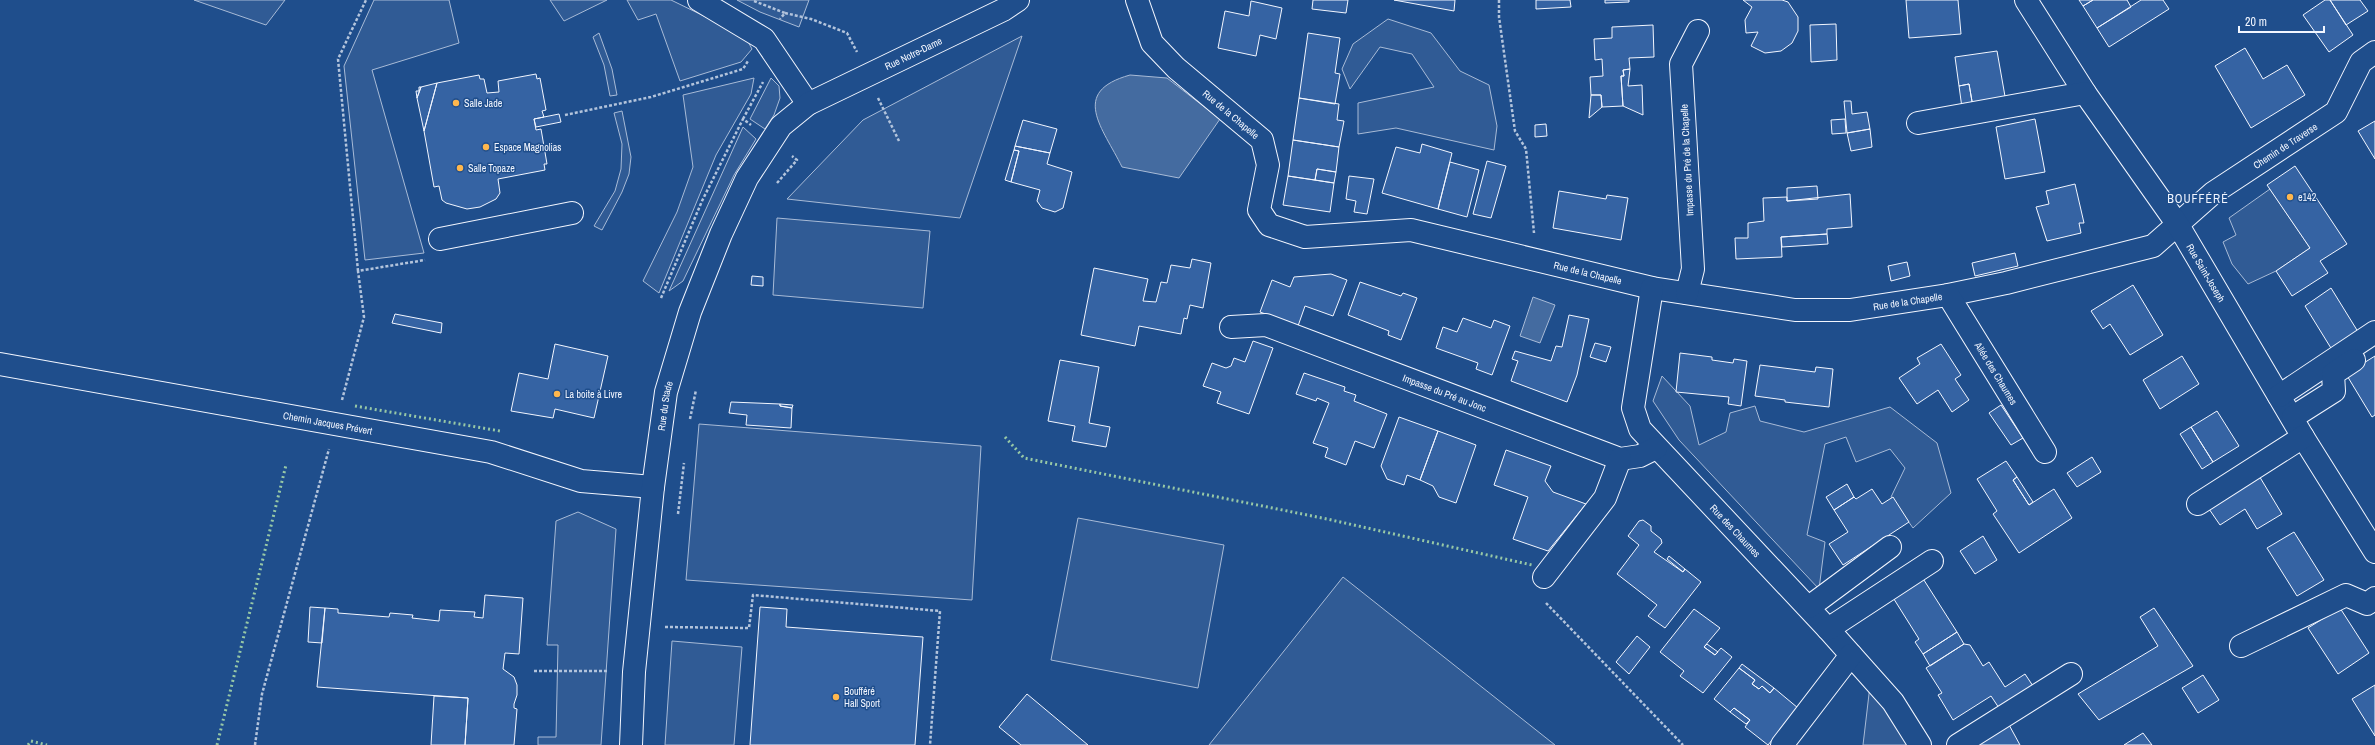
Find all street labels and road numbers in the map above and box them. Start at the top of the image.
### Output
street label: Rue Notre-Dame [883,34,944,73]
street label: Rue de la Chapelle [1200,87,1262,142]
street label: Impasse du Pré de la Chapelle [1678,103,1696,216]
street label: Chemin de Traverse [2250,119,2320,171]
street label: Rue Saint-Joseph [2184,241,2228,304]
street label: Rue de la Chapelle [1552,258,1624,287]
street label: Rue de la Chapelle [1872,289,1944,313]
street label: Allée des Chaumes [1972,339,2021,407]
street label: Impasse du Pré au Jonc [1401,371,1488,414]
street label: Rue du Stade [654,379,676,432]
street label: Chemin Jacques Prévert [282,408,374,437]
street label: Rue des Chaumes [1707,501,1763,560]

